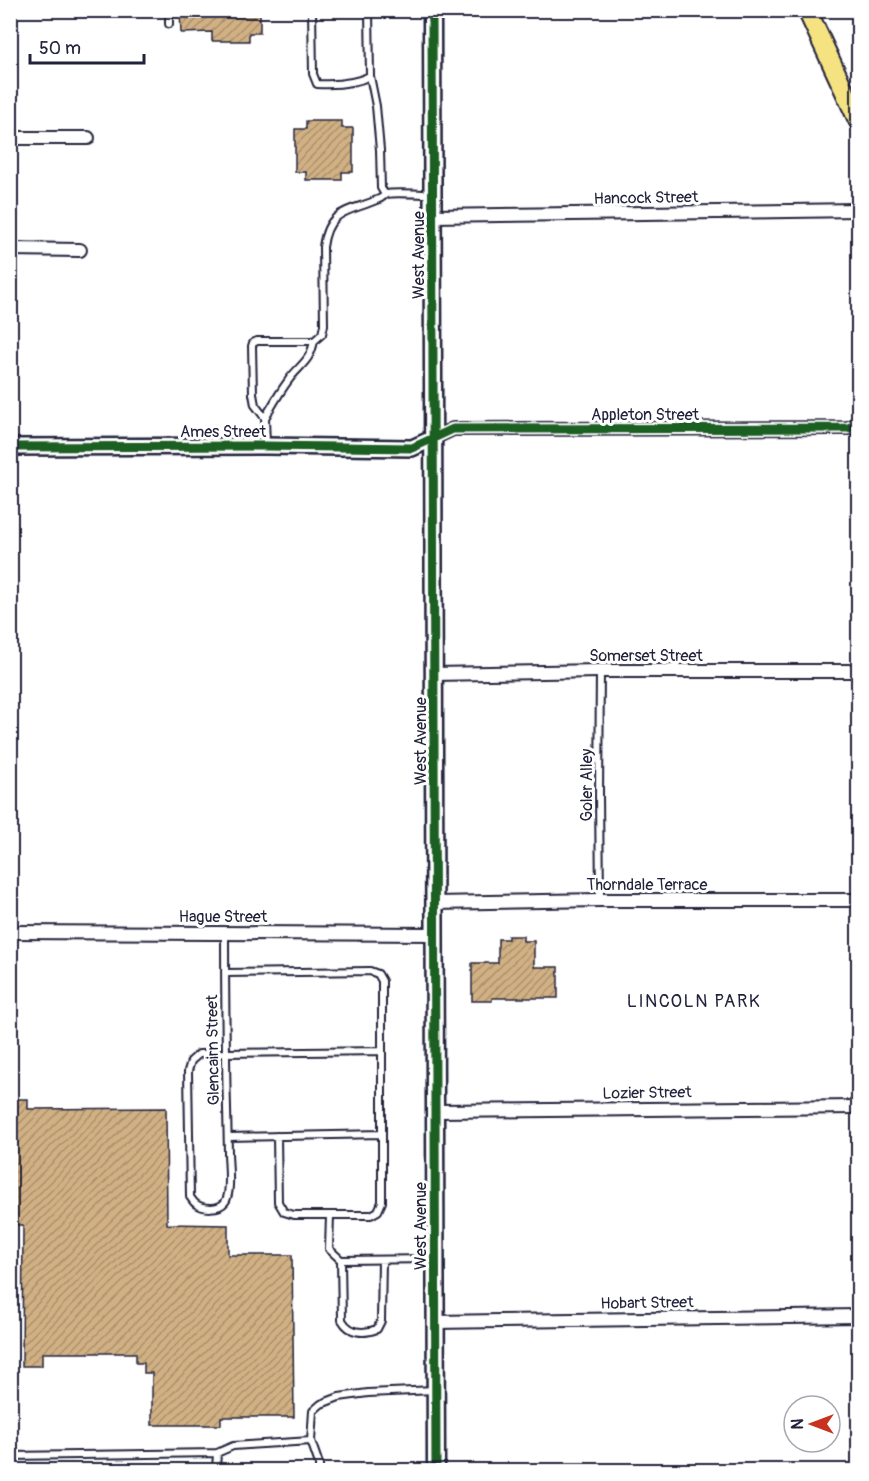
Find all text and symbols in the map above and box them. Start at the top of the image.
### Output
scale bar [30,27,144,65]
text: 50 m [39,37,81,60]
street label: Hancock Street [594,187,699,209]
street label: West Avenue [409,211,429,299]
street label: Appleton Street [591,405,700,425]
street label: Ames Street [180,422,267,442]
street label: Somerset Street [589,646,703,666]
street label: West Avenue [411,697,431,785]
street label: Goler Alley [577,748,597,821]
street label: Thorndale Terrace [587,875,708,895]
street label: Hague Street [179,907,268,927]
district label: LINCOLN PARK [627,990,761,1013]
street label: Glencairn Street [202,994,224,1106]
street label: Lozier Street [602,1082,692,1104]
street label: West Avenue [411,1182,431,1270]
street label: Hobart Street [600,1292,694,1314]
north arrow [782,1394,842,1454]
text: N [788,1418,808,1429]

